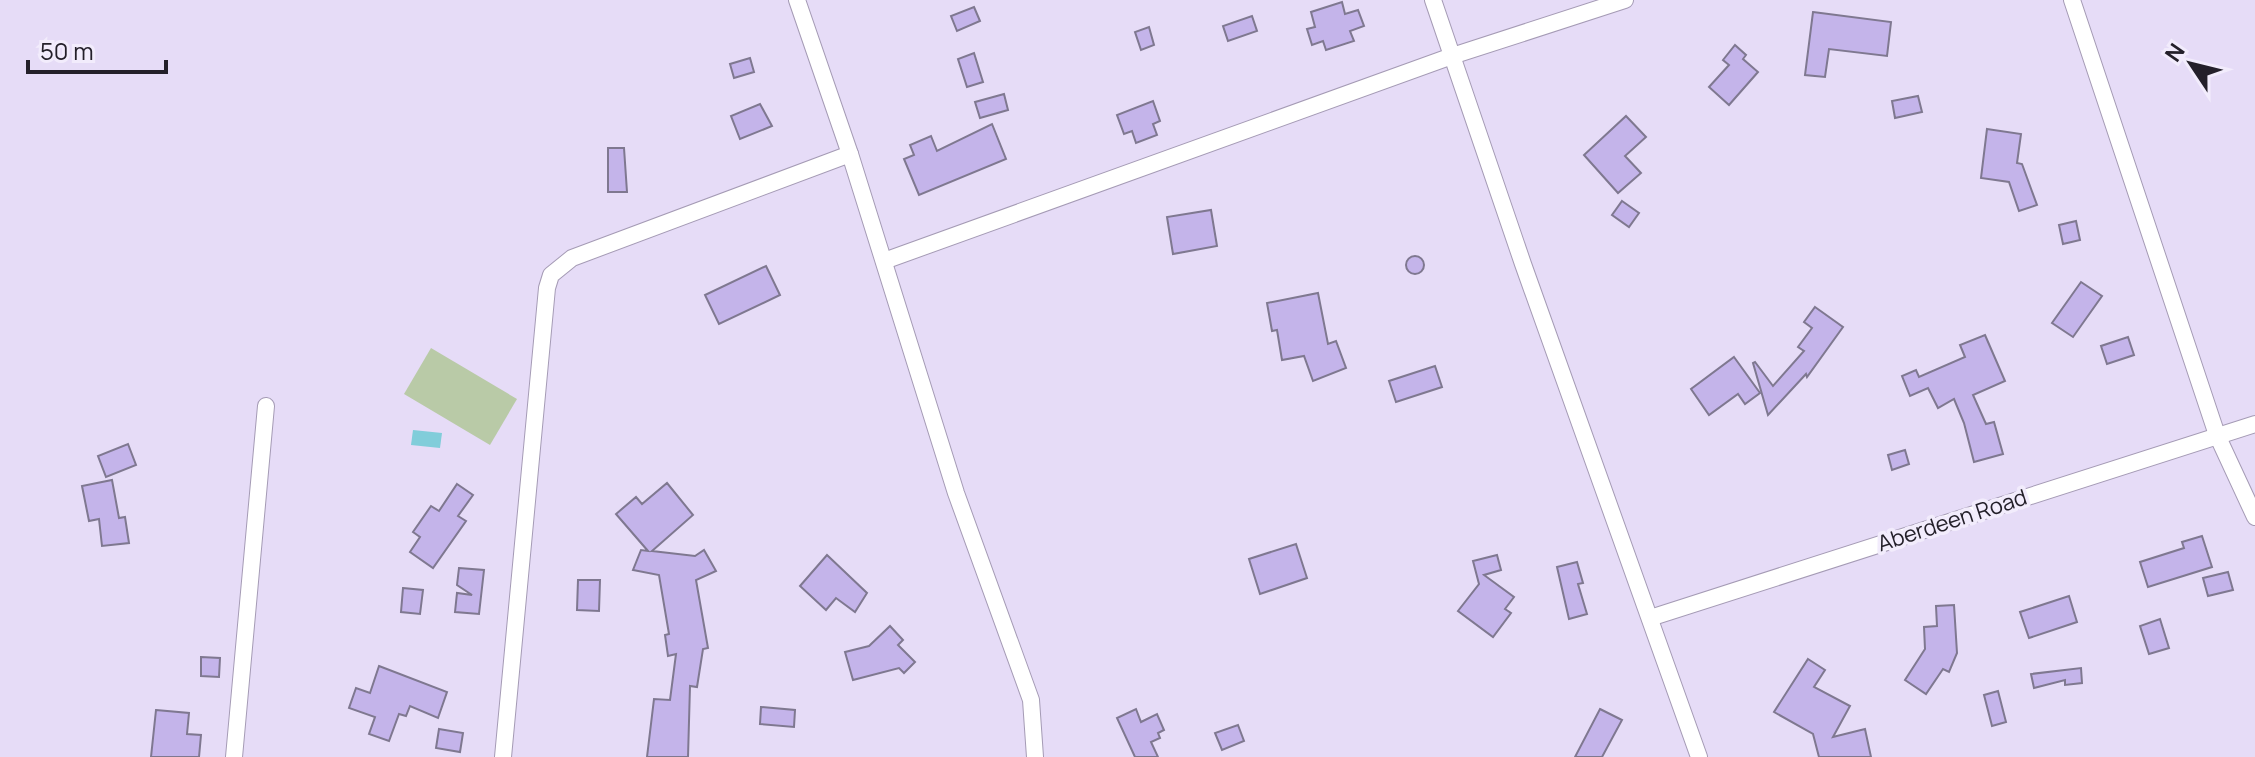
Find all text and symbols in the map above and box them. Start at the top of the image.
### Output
scale bar [28,24,166,74]
north arrow [2151,24,2231,104]
text: 50 m [40,34,94,67]
text: N [2158,37,2191,68]
street label: Aberdeen Road [1873,482,2031,558]

